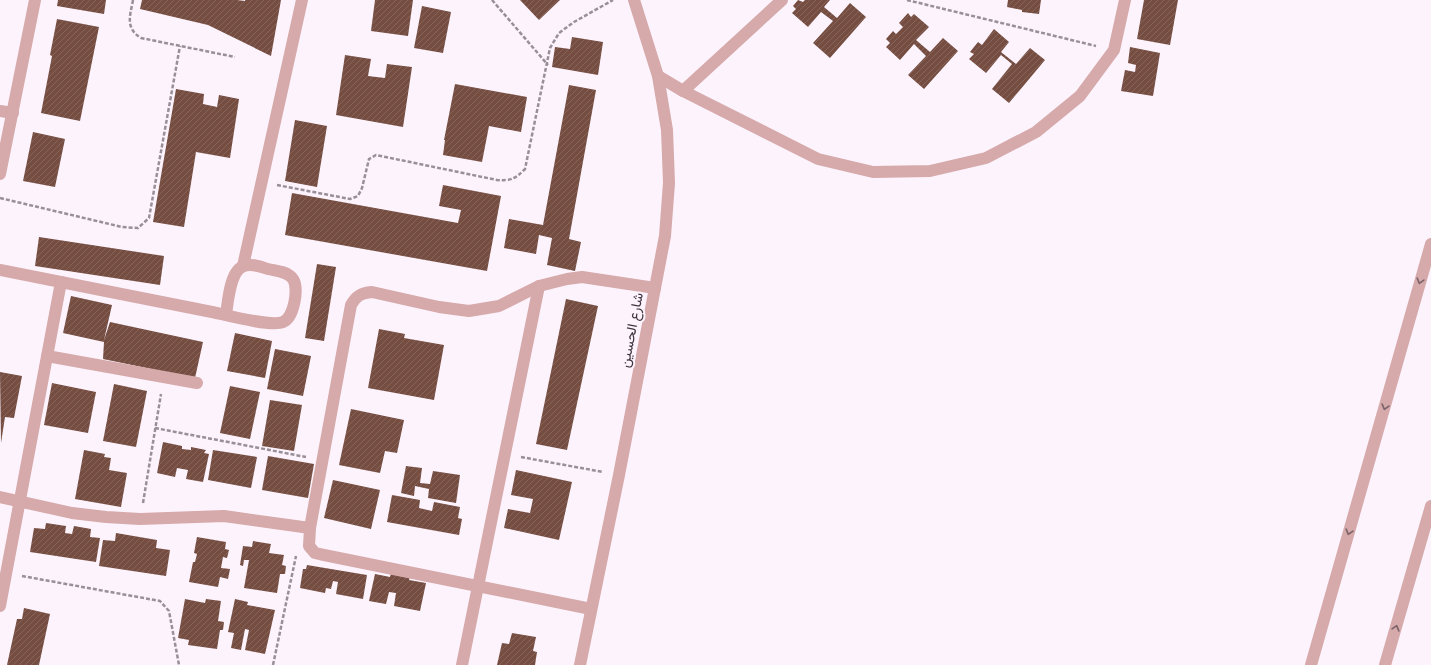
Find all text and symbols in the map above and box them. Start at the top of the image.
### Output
one-way arrow [1416,278,1425,285]
street label: شارع الحسين [615,291,649,369]
one-way arrow [1381,403,1390,410]
one-way arrow [1345,528,1354,535]
one-way arrow [1391,624,1400,631]

